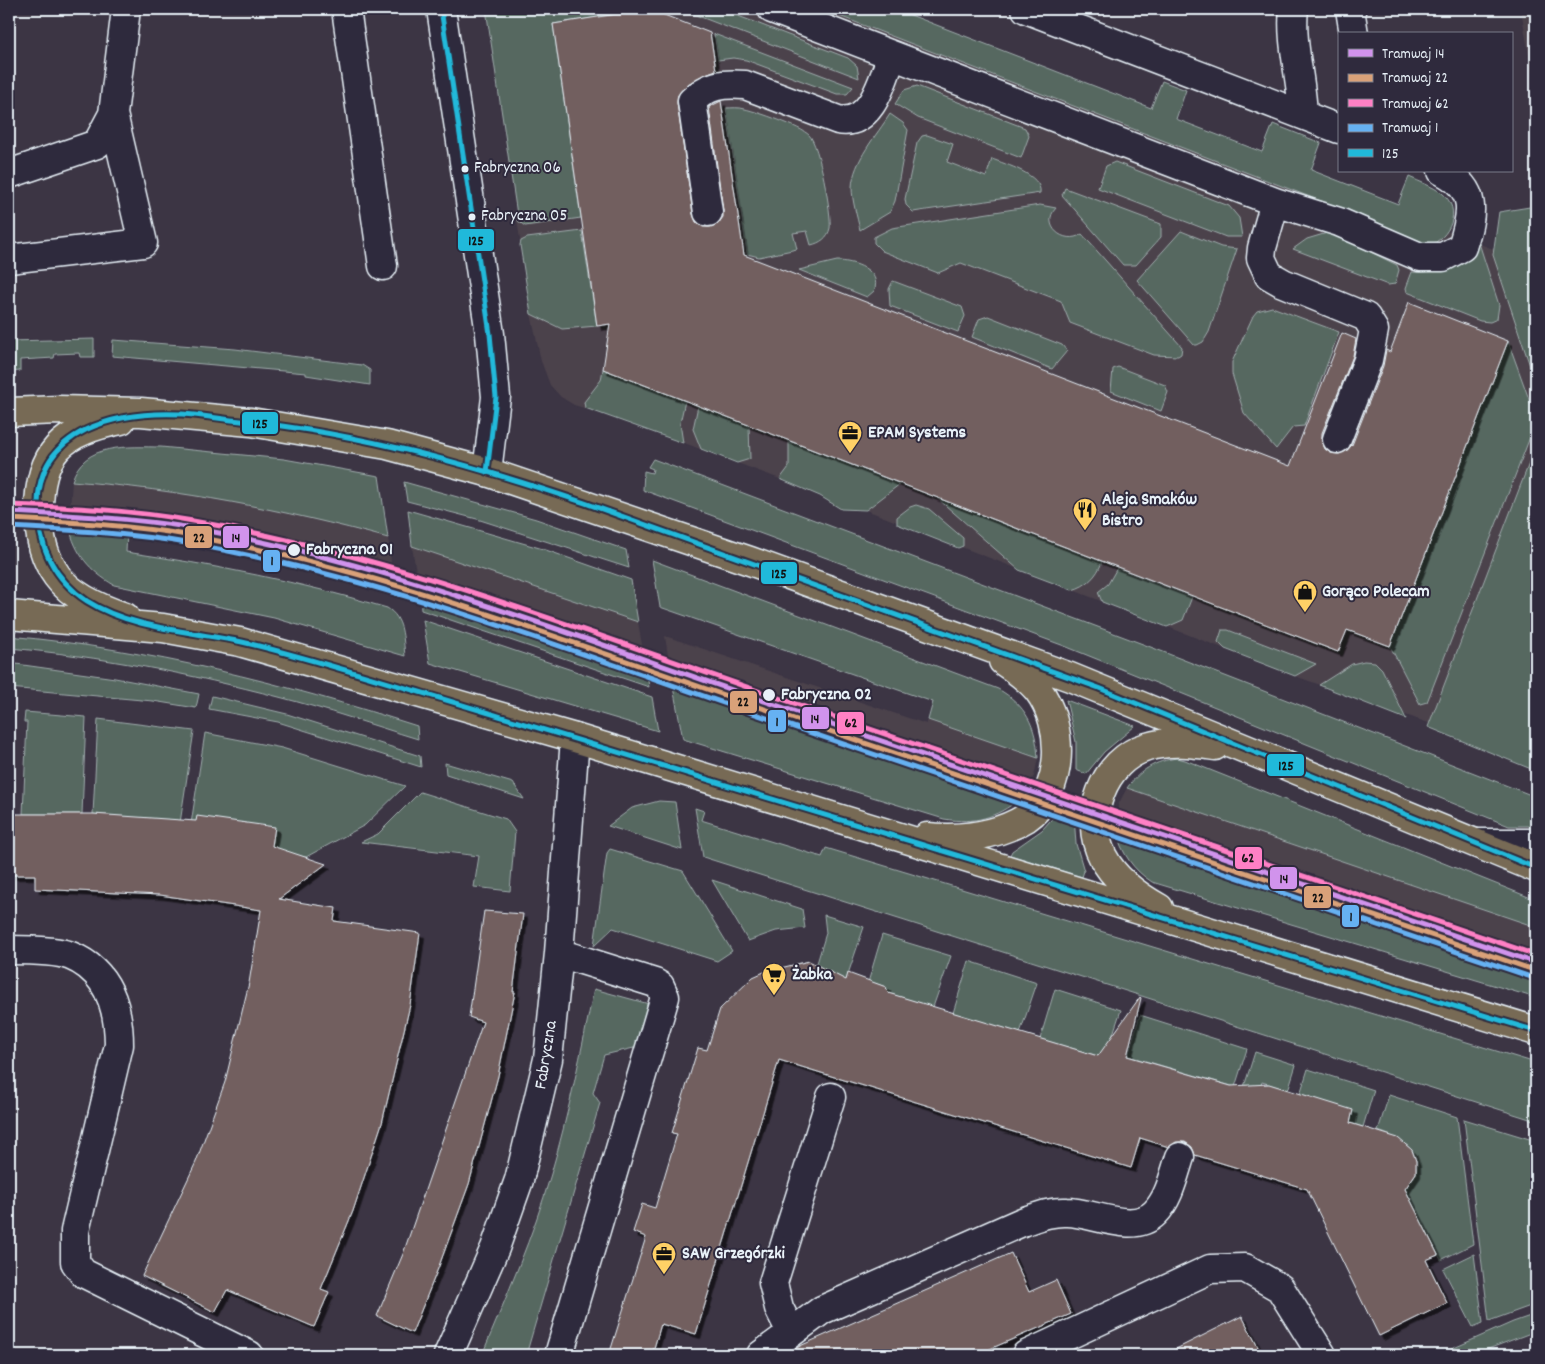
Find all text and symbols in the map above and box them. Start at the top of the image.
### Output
legend [1338,32,1512,172]
text: Tramwaj 14 [1382,44,1444,66]
text: Tramwaj 22 [1382,68,1448,90]
text: Tramwaj 62 [1382,94,1449,116]
text: Tramwaj 1 [1382,118,1438,140]
text: 125 [1382,144,1399,166]
place label: Fabryczna 06 [474,157,561,181]
marker: Fabryczna 06 [460,164,470,174]
place label: Fabryczna 05 [481,205,567,229]
marker: Fabryczna 05 [467,212,477,222]
line badge: 125 [457,228,495,252]
text: 125 [468,232,484,252]
line badge: 125 [241,411,279,435]
text: 125 [252,415,268,435]
office icon: EPAM Systems [837,420,863,454]
place label: EPAM Systems [868,421,967,446]
place label: Aleja Smaków Bistro [1102,488,1197,534]
restaurant icon: Aleja Smaków Bistro [1072,497,1098,531]
line badge: 22 [184,525,213,549]
line badge: 14 [222,525,250,549]
text: 22 [193,529,205,549]
text: 14 [232,529,241,549]
place label: Fabryczna 01 [306,538,393,563]
marker: Fabryczna 01 [286,542,302,558]
line badge: 1 [262,549,281,573]
text: 1 [270,552,274,572]
line badge: 125 [760,561,798,585]
text: 125 [771,565,787,585]
shop icon: Gorąco Polecam [1292,579,1318,613]
place label: Gorąco Polecam [1322,580,1430,605]
place label: Fabryczna 02 [781,683,872,708]
marker: Fabryczna 02 [761,687,777,703]
line badge: 22 [729,690,758,714]
text: 22 [737,693,749,713]
line badge: 14 [801,706,830,730]
line badge: 1 [767,709,787,733]
text: 14 [811,710,820,730]
line badge: 62 [836,711,865,735]
text: 1 [775,713,779,733]
text: 62 [845,714,857,734]
line badge: 125 [1266,753,1305,777]
text: 125 [1278,757,1294,777]
line badge: 62 [1234,846,1263,870]
text: 62 [1242,849,1254,869]
line badge: 14 [1269,866,1298,890]
text: 14 [1280,870,1289,890]
line badge: 22 [1303,885,1332,909]
text: 22 [1312,889,1324,909]
line badge: 1 [1341,904,1360,928]
text: 1 [1349,908,1353,928]
supermarket icon: Żabka [761,962,787,996]
place label: Żabka [792,963,833,988]
street label: Fabryczna [529,1018,565,1091]
office icon: SAW Grzegórzki [651,1241,677,1275]
place label: SAW Grzegórzki [682,1242,786,1267]

